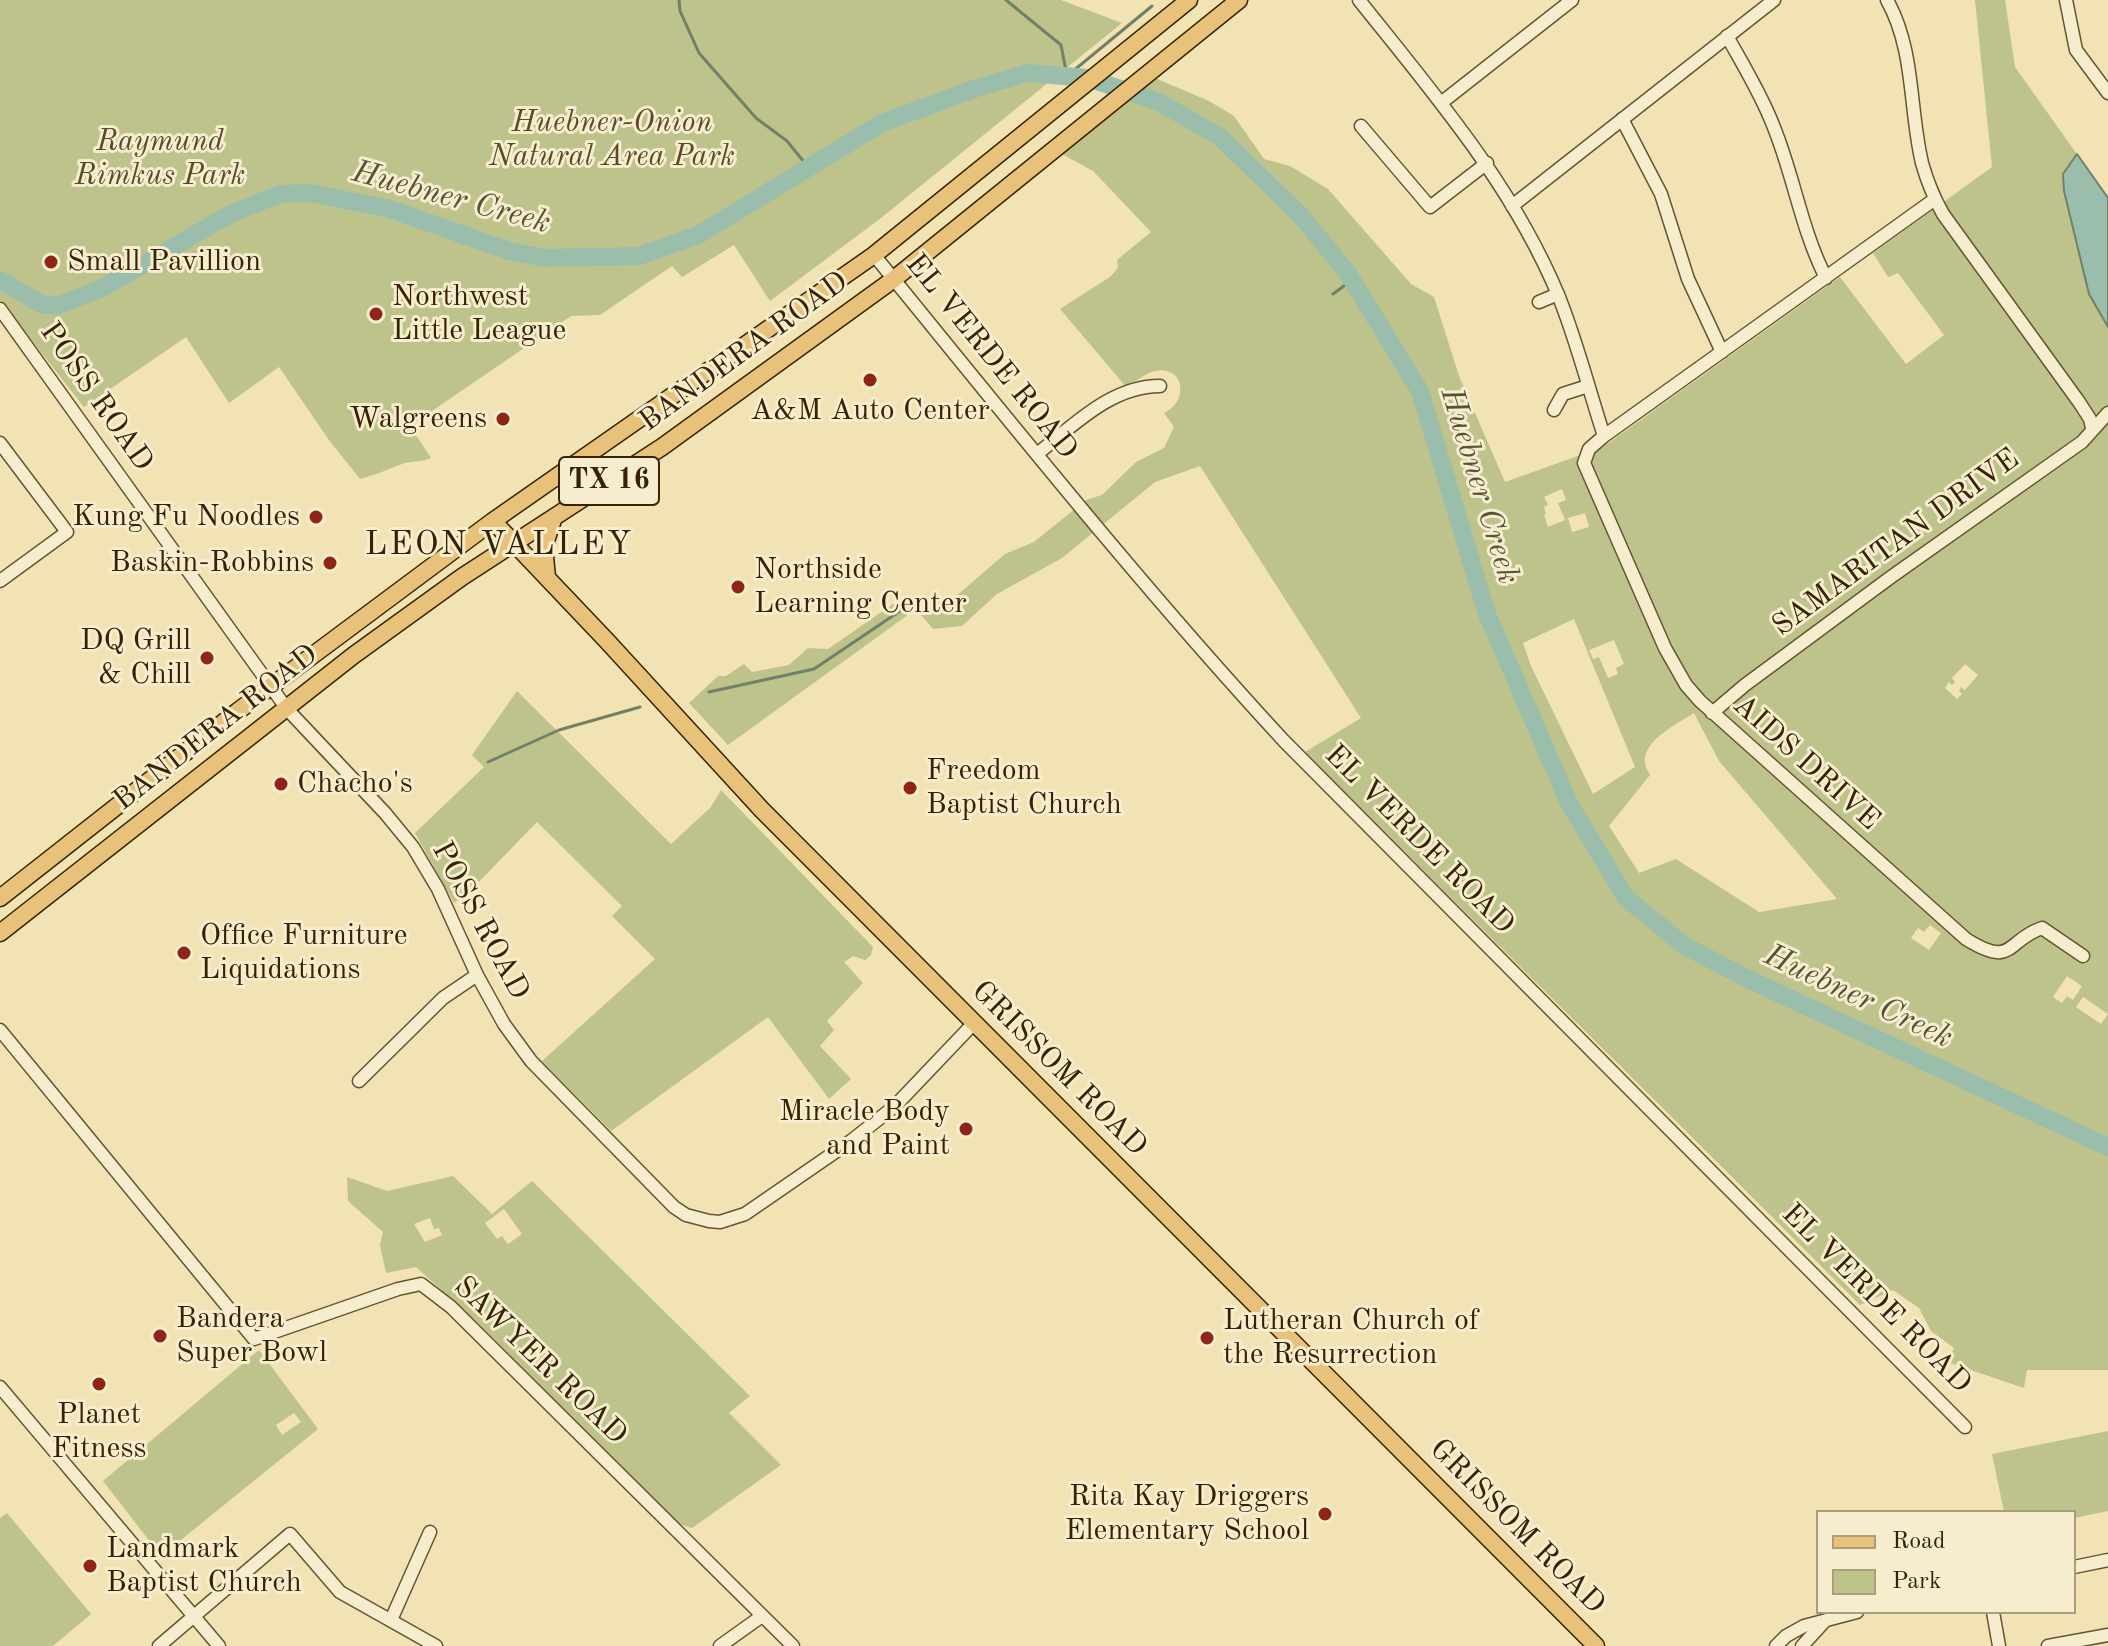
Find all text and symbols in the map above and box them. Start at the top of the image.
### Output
park label: Huebner-Onion Natural Area Park [489,105,735,176]
park label: Raymund Rimkus Park [75,124,245,194]
water label: Huebner Creek [348,153,554,243]
place label: Small Pavillion [67,244,261,280]
street label: EL VERDE ROAD [897,247,1085,467]
marker: Small Pavillion [42,253,60,271]
street label: BANDERA ROAD [633,264,855,440]
place label: Northwest Little League [392,279,566,350]
marker: Northwest Little League [367,305,385,323]
street label: POSS ROAD [31,315,161,479]
marker: A&M Auto Center [861,371,879,389]
water label: Huebner Creek [1431,383,1527,589]
place label: A&M Auto Center [750,393,990,429]
place label: Walgreens [349,401,487,437]
marker: Walgreens [494,410,512,428]
street label: SAMARITAN DRIVE [1766,441,2026,645]
road number: TX 16 [559,457,659,505]
place label: Kung Fu Noodles [72,499,300,535]
marker: Kung Fu Noodles [307,508,325,526]
district label: LEON VALLEY [365,525,633,565]
place label: Baskin-Robbins [110,545,314,581]
place label: Northside Learning Center [754,552,967,622]
marker: Baskin-Robbins [321,554,339,572]
marker: Northside Learning Center [729,578,747,596]
place label: DQ Grill & Chill [80,623,191,694]
street label: BANDERA ROAD [107,637,325,819]
marker: DQ Grill & Chill [198,649,216,667]
street label: AIDS DRIVE [1725,687,1887,839]
street label: EL VERDE ROAD [1316,737,1522,943]
place label: Freedom Baptist Church [926,753,1122,824]
place label: Chacho's [297,766,413,802]
marker: Chacho's [272,775,290,793]
marker: Freedom Baptist Church [901,779,919,797]
street label: POSS ROAD [423,836,537,1006]
place label: Office Furniture Liquidations [200,918,408,988]
water label: Huebner Creek [1758,937,1958,1057]
marker: Office Furniture Liquidations [175,944,193,962]
street label: GRISSOM ROAD [964,974,1154,1164]
place label: Miracle Body and Paint [779,1094,950,1164]
marker: Miracle Body and Paint [957,1120,975,1138]
street label: EL VERDE ROAD [1773,1196,1979,1402]
street label: SAWYER ROAD [446,1269,634,1453]
place label: Bandera Super Bowl [176,1301,327,1372]
place label: Lutheran Church of the Resurrection [1223,1303,1479,1374]
marker: Bandera Super Bowl [151,1327,169,1345]
marker: Lutheran Church of the Resurrection [1198,1329,1216,1347]
marker: Planet Fitness [90,1375,108,1393]
place label: Planet Fitness [52,1397,146,1468]
street label: GRISSOM ROAD [1422,1432,1612,1622]
place label: Rita Kay Driggers Elementary School [1065,1479,1309,1550]
marker: Rita Kay Driggers Elementary School [1316,1505,1334,1523]
legend [1816,1510,2076,1614]
text: Road [1892,1530,1945,1554]
place label: Landmark Baptist Church [106,1531,302,1602]
marker: Landmark Baptist Church [81,1557,99,1575]
text: Park [1892,1570,1941,1594]

